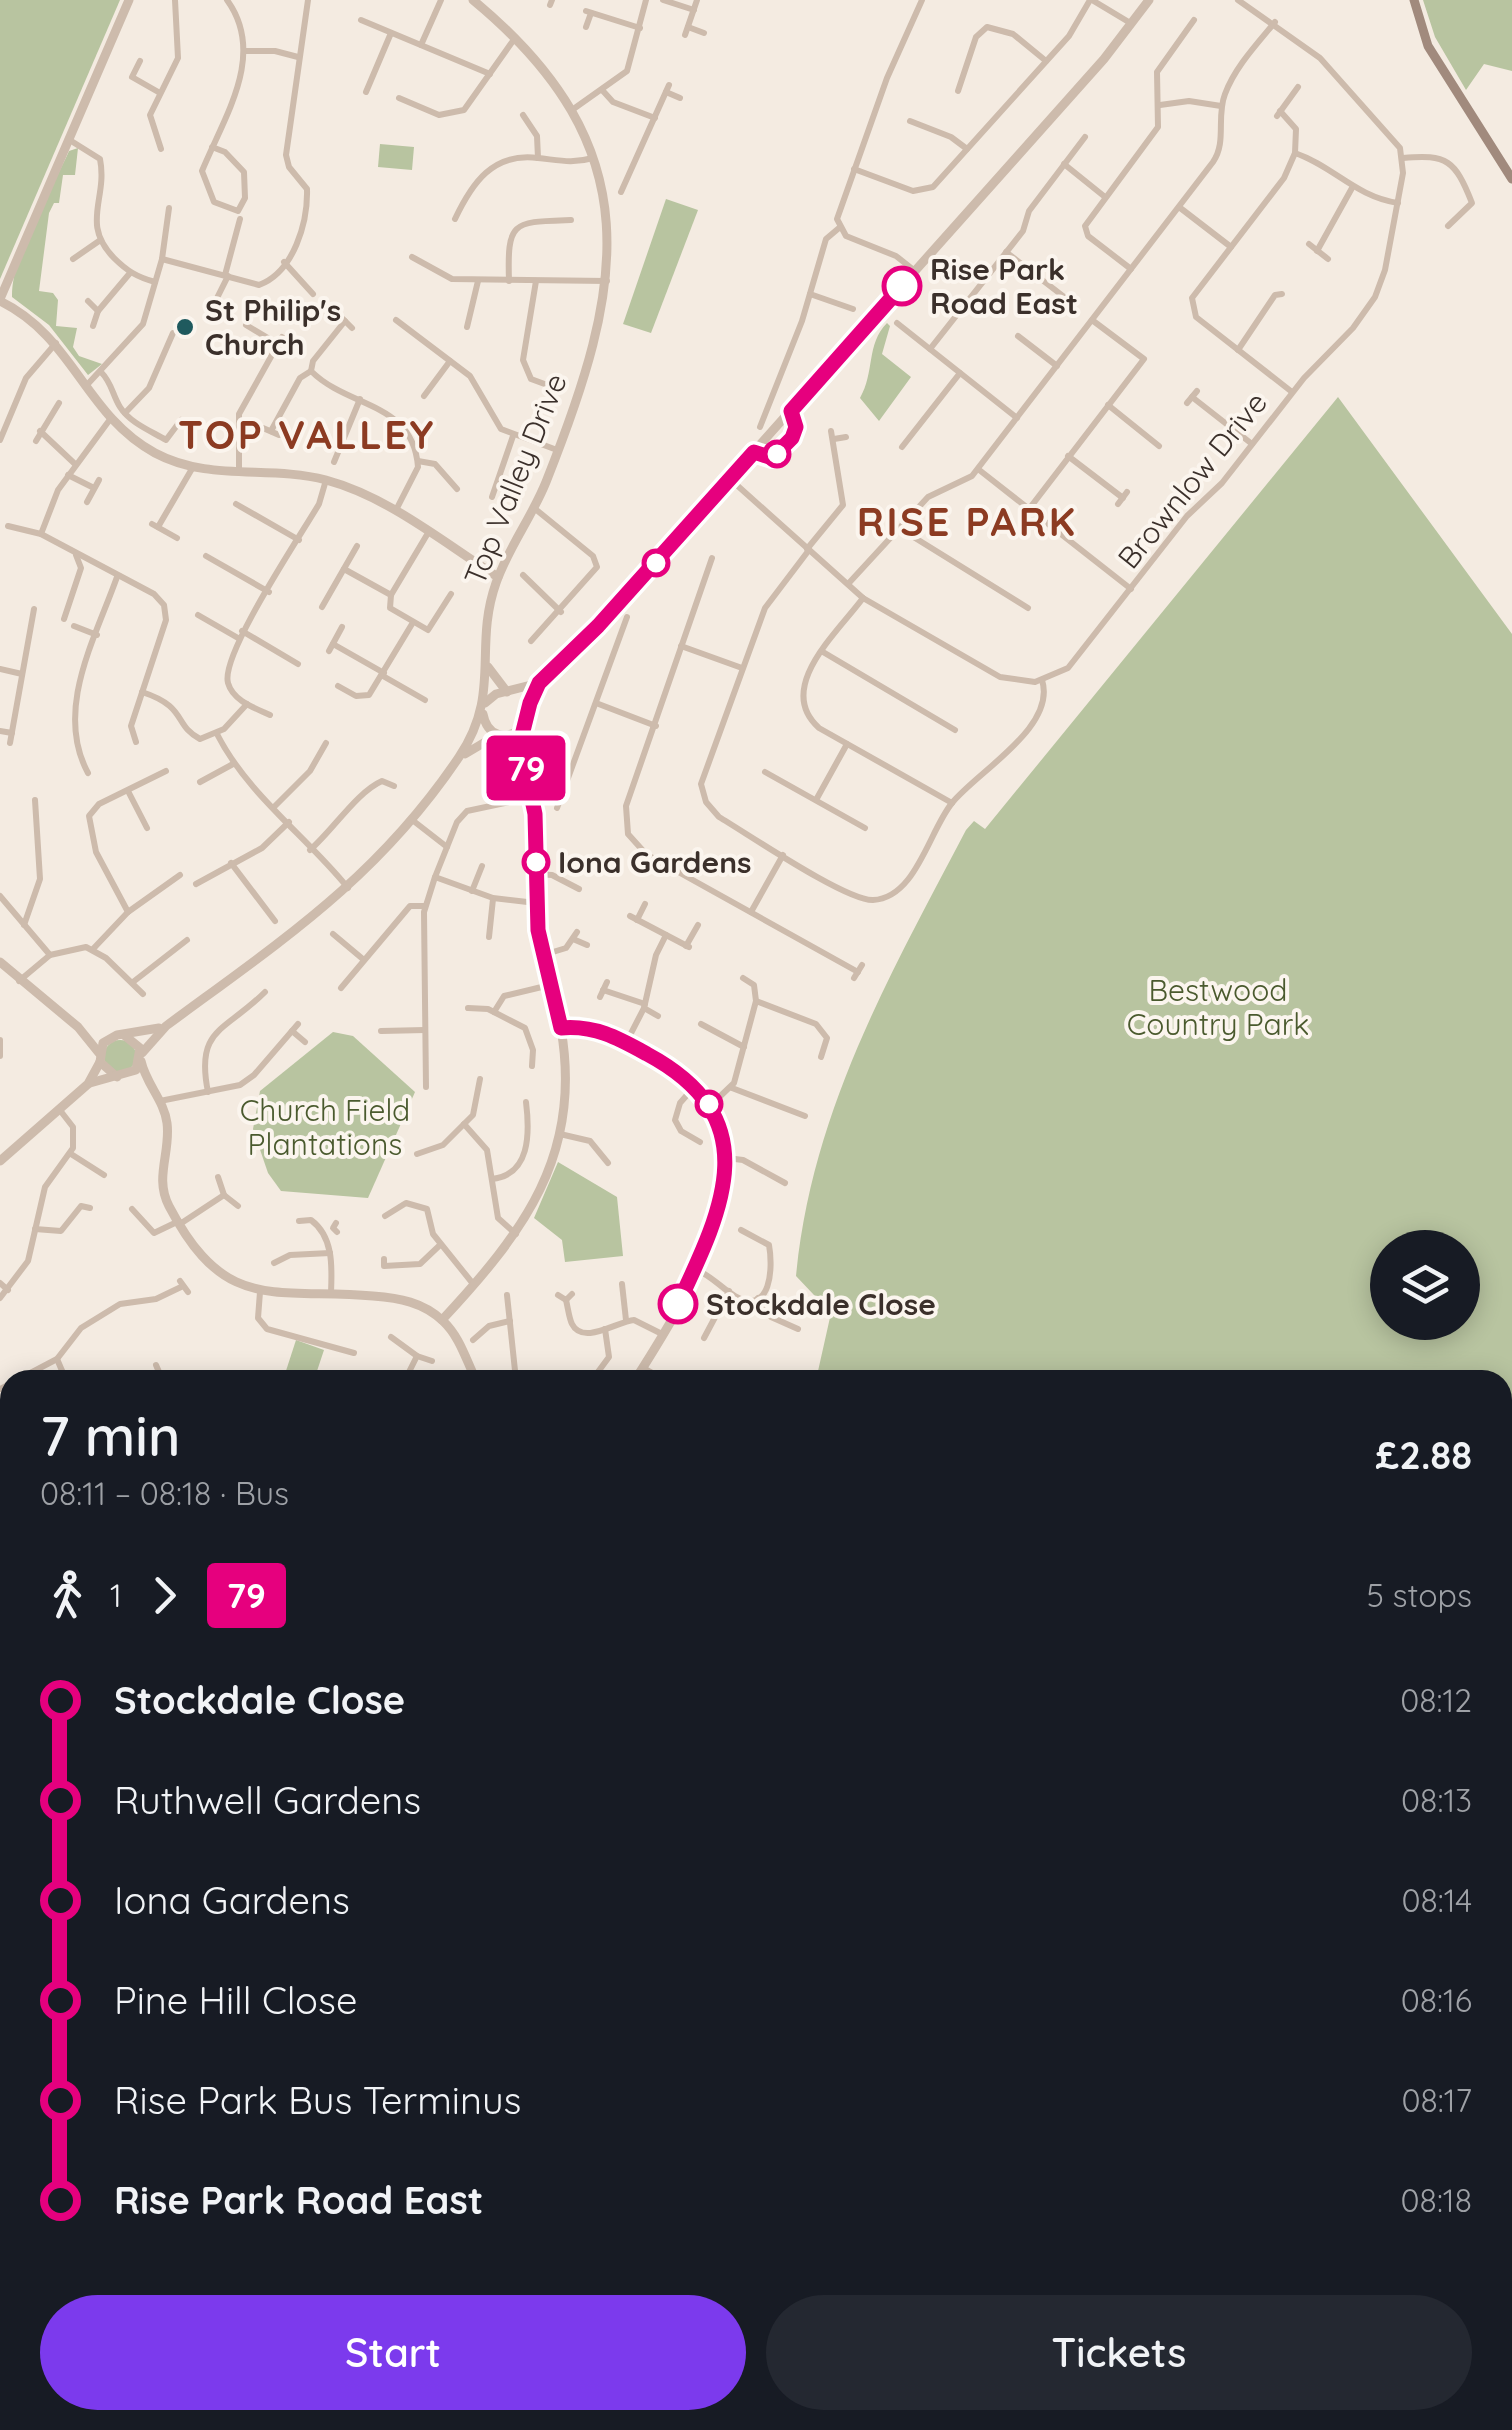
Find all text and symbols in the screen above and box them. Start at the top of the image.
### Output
place label: Rise Park Road East [930,250,1078,322]
marker: Rise Park Road East [883,267,921,305]
place label: St Philip's Church [205,291,341,363]
marker: St Philip's Church [174,316,196,338]
street label: Top Valley Drive [455,368,575,590]
street label: Brownlow Drive [1109,384,1275,576]
district label: TOP VALLEY [178,409,436,459]
unlabelled marker [764,441,790,467]
district label: RISE PARK [857,496,1077,546]
unlabelled marker [643,550,669,576]
line badge: 79 [481,736,571,800]
text: 79 [506,746,546,790]
place label: Iona Gardens [558,843,751,881]
marker: Iona Gardens [523,849,549,875]
park label: Bestwood Country Park [1127,971,1309,1043]
park label: Church Field Plantations [240,1091,410,1163]
unlabelled marker [696,1091,722,1117]
map controls [1370,1230,1480,1340]
button: layers [1370,1230,1480,1340]
marker: Stockdale Close [659,1285,697,1323]
place label: Stockdale Close [706,1285,936,1323]
text: 7 min [40,1401,180,1470]
text: £2.88 [1376,1431,1472,1479]
text: 08:11 – 08:18 · Bus [40,1473,289,1513]
icon: walk [40,1568,95,1623]
icon: forward [137,1568,192,1623]
text: 79 [227,1573,266,1617]
text: 1 [110,1575,122,1615]
text: 5 stops [1366,1575,1472,1615]
text: Stockdale Close [114,1676,405,1724]
text: 08:12 [1400,1680,1472,1720]
text: Ruthwell Gardens [114,1776,421,1824]
text: 08:13 [1401,1780,1472,1820]
text: Iona Gardens [114,1876,350,1924]
text: 08:14 [1401,1880,1472,1920]
text: Pine Hill Close [114,1976,357,2024]
text: 08:16 [1401,1980,1472,2020]
text: Rise Park Bus Terminus [114,2076,521,2124]
text: 08:17 [1401,2080,1472,2120]
text: Rise Park Road East [114,2176,483,2224]
text: 08:18 [1401,2180,1472,2220]
button: Start [40,2295,746,2410]
button: Tickets [766,2295,1472,2410]

